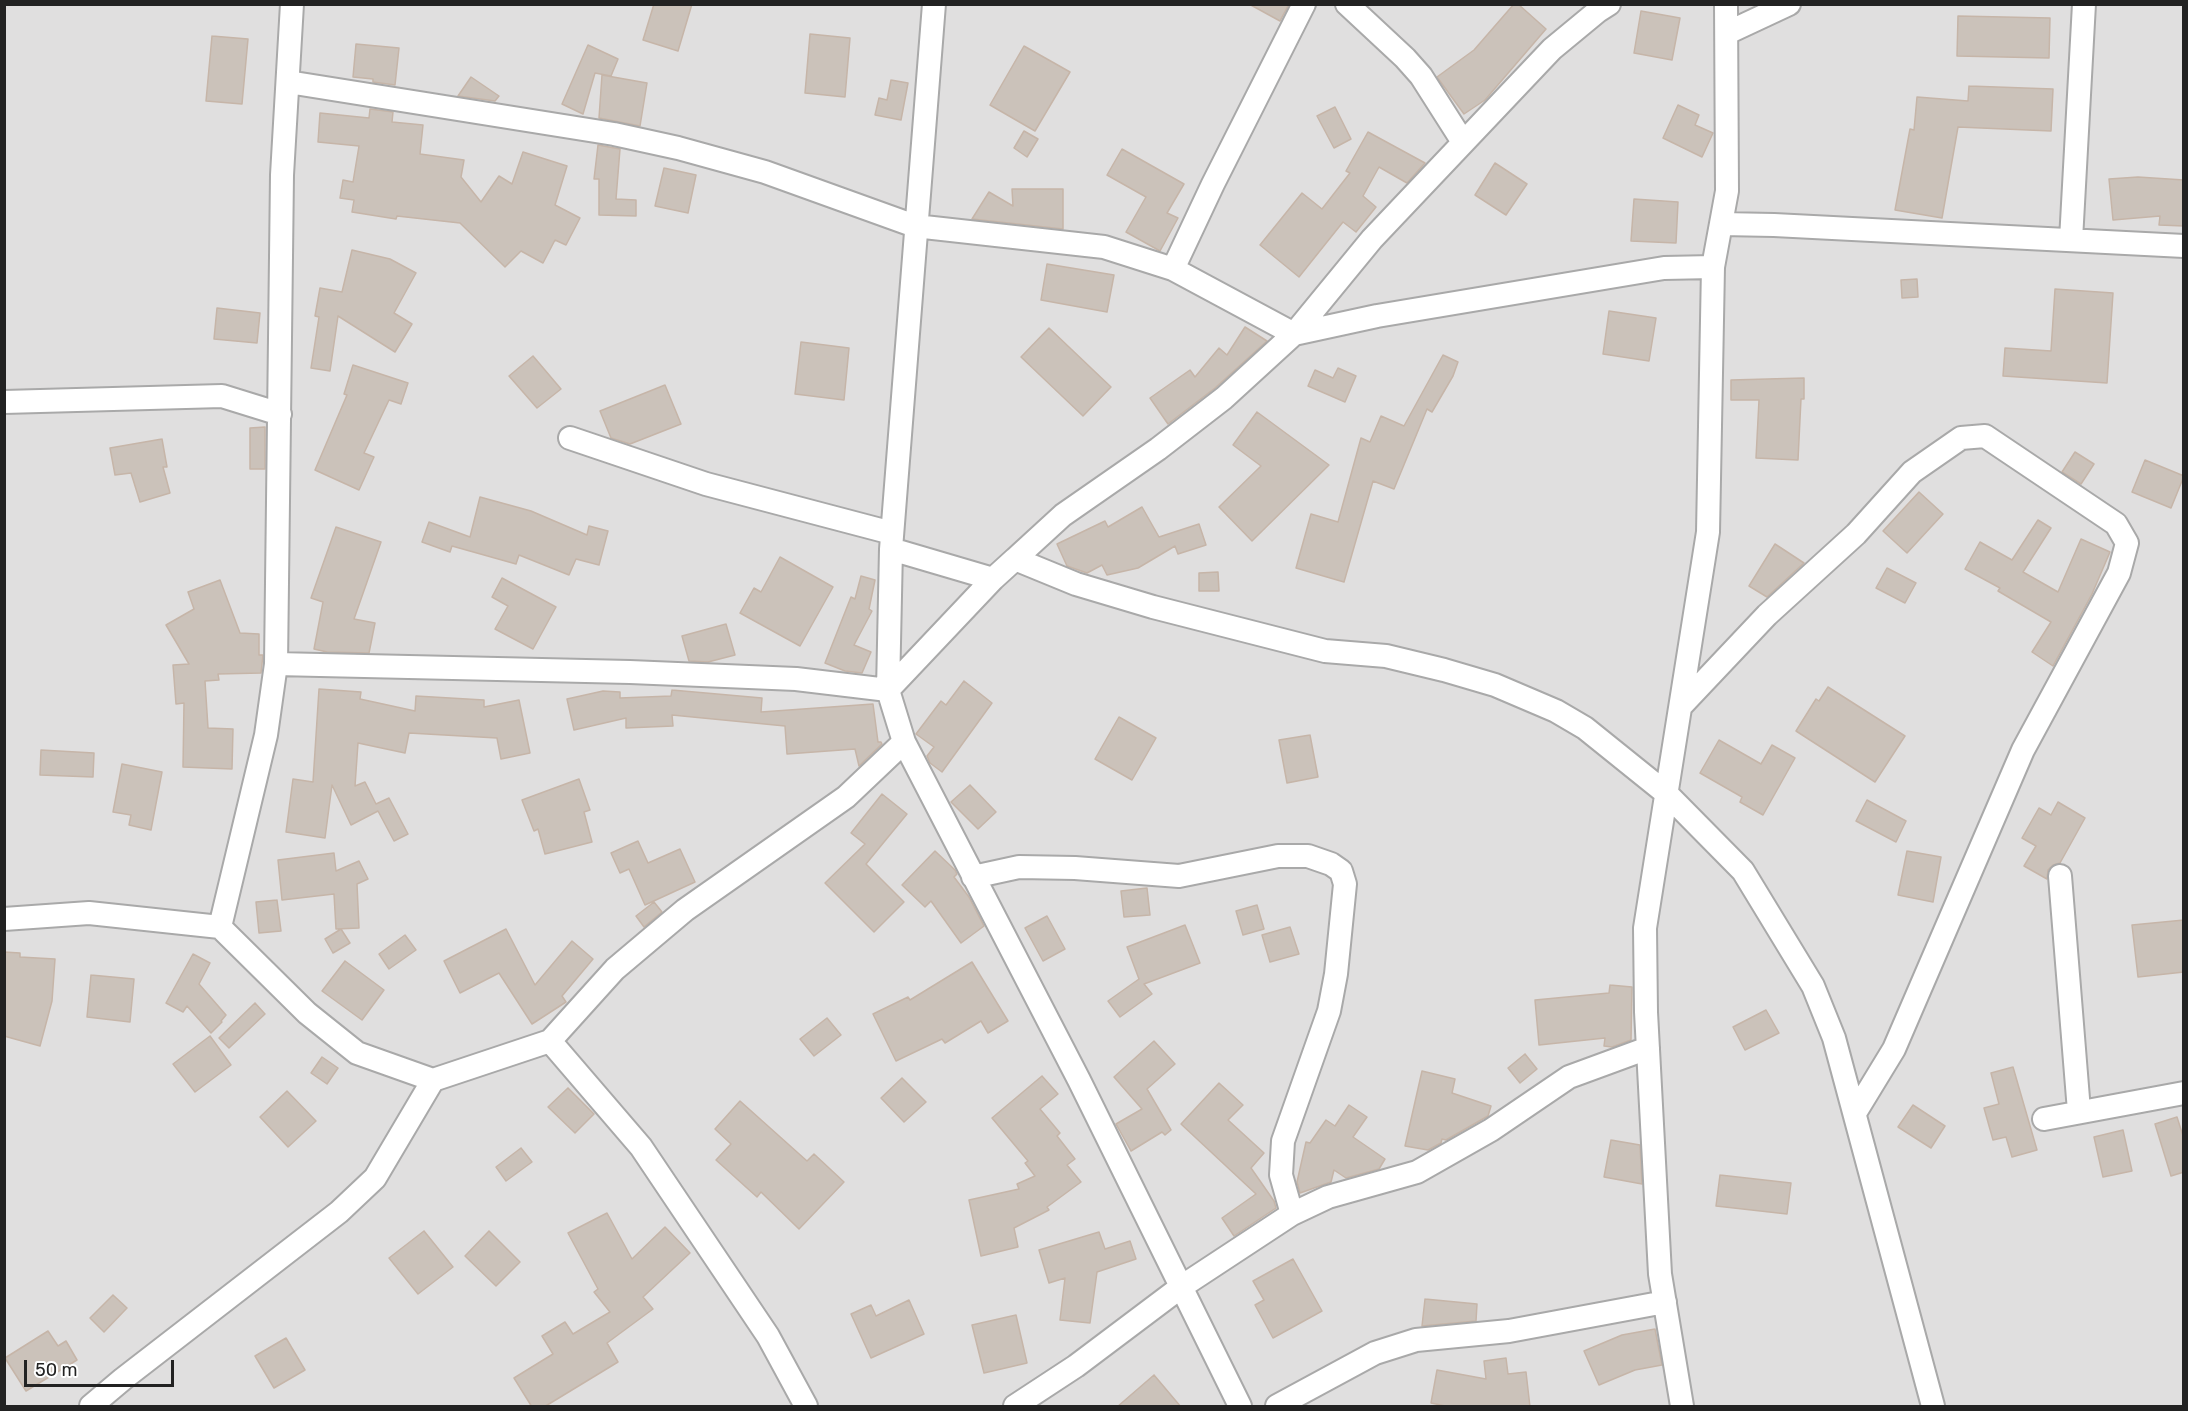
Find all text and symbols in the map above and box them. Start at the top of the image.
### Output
scale bar [27,1348,177,1386]
text: 50 m [35,1359,78,1381]

